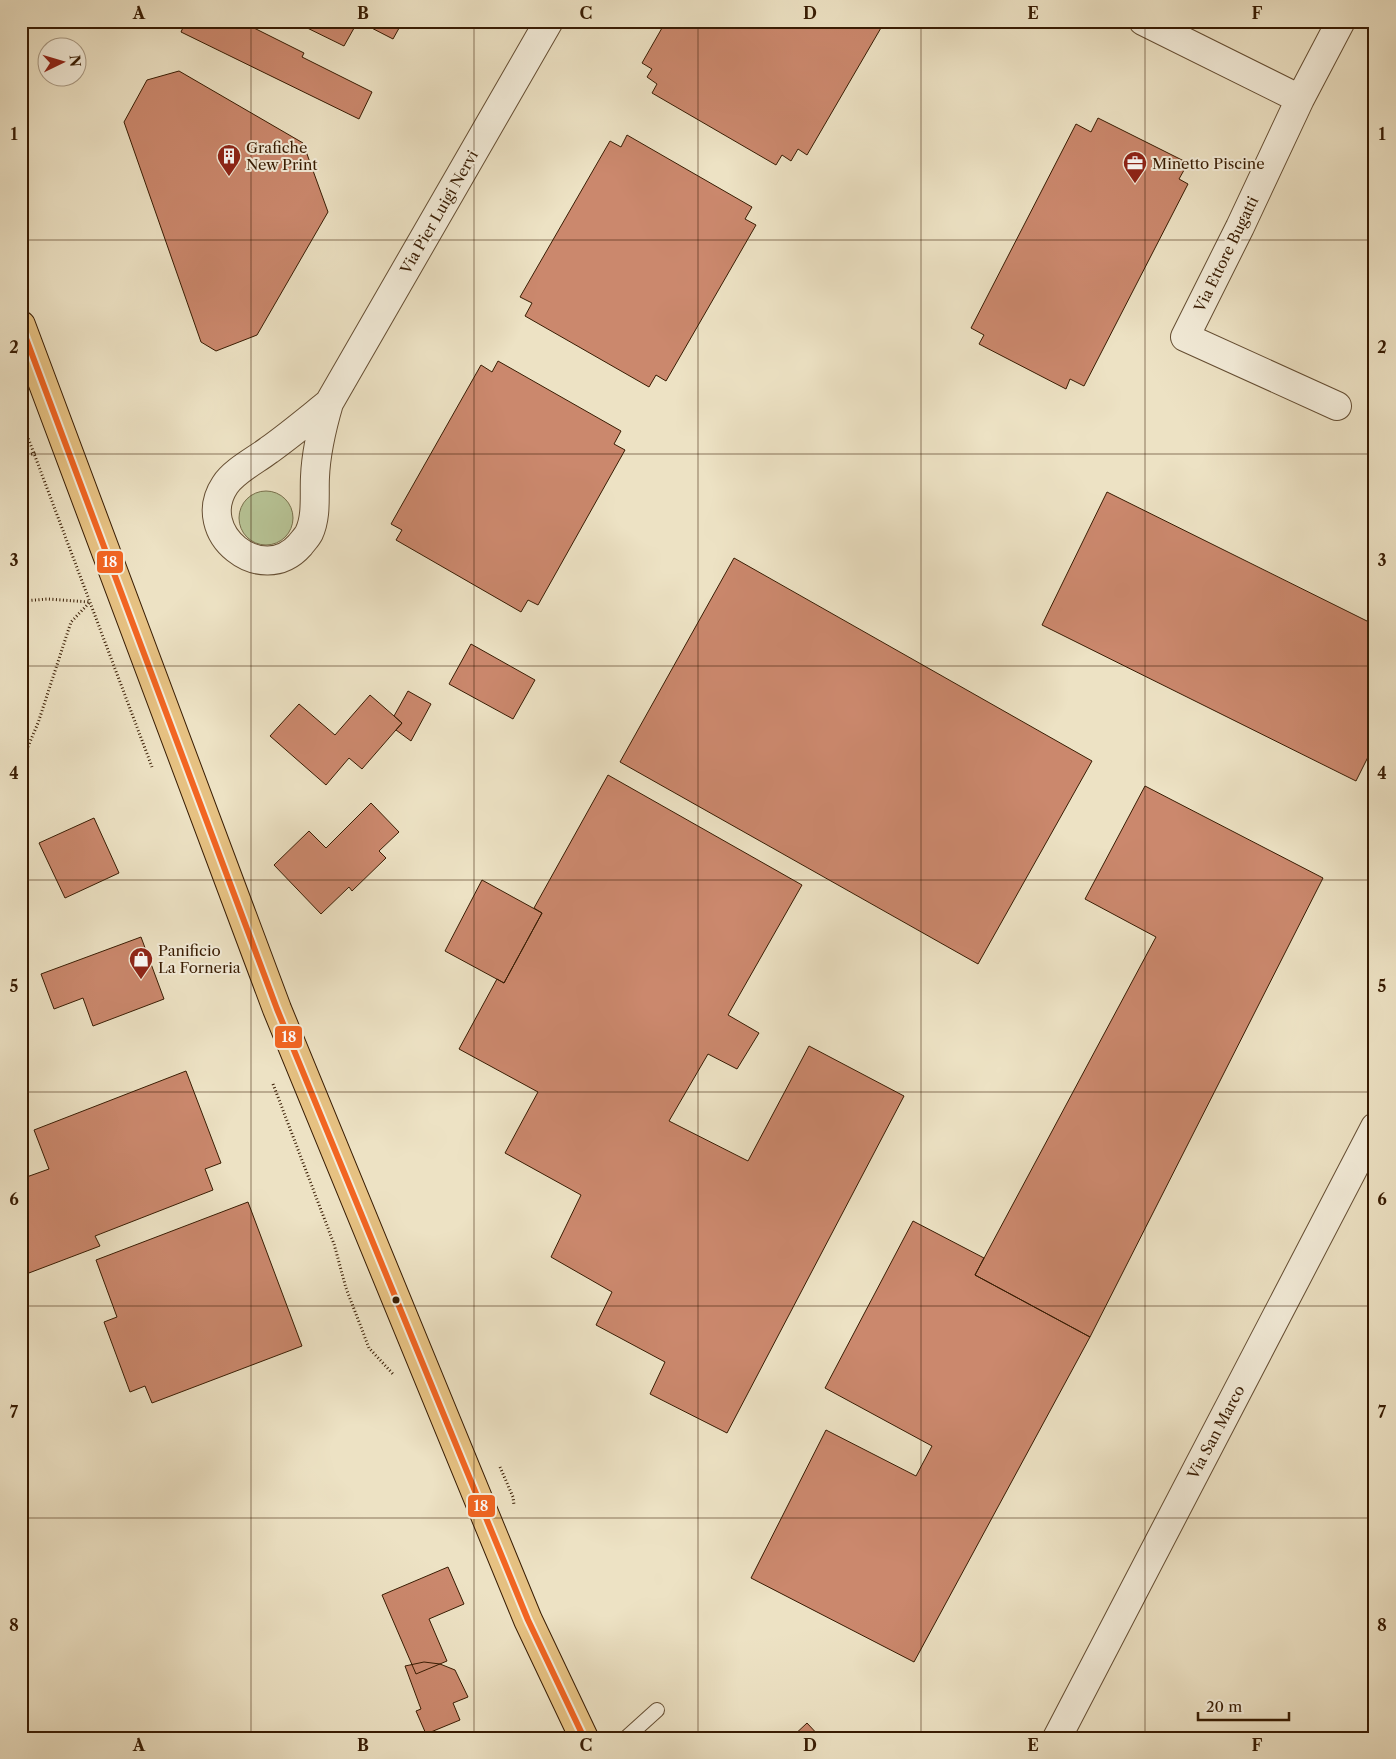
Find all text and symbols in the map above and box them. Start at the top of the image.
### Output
text: A [132,3,146,23]
text: B [357,3,369,23]
text: C [580,3,592,23]
text: D [803,3,817,23]
text: E [1027,3,1039,23]
text: F [1252,3,1263,23]
north arrow [38,38,88,88]
text: N [65,54,84,68]
text: 1 [10,124,18,144]
text: 1 [1378,124,1386,144]
place label: Grafiche New Print [246,138,318,174]
building icon: Grafiche New Print [216,143,242,177]
street label: Via Pier Luigi Nervi [395,146,482,278]
office icon: Minetto Piscine [1122,150,1148,184]
place label: Minetto Piscine [1152,154,1265,173]
street label: Via Ettore Bugatti [1189,193,1262,316]
text: 2 [9,337,19,357]
text: 2 [1377,337,1387,357]
text: 3 [9,550,19,570]
line badge: 18 [96,550,124,574]
text: 3 [1377,550,1387,570]
text: 18 [103,553,117,571]
text: 4 [9,763,19,783]
text: 4 [1377,763,1387,783]
place label: Panificio La Forneria [158,941,241,977]
shop icon: Panificio La Forneria [128,946,154,980]
text: 5 [10,976,19,996]
text: 5 [1378,976,1387,996]
line badge: 18 [274,1025,303,1049]
text: 18 [282,1028,296,1046]
text: 6 [9,1189,19,1209]
text: 6 [1377,1189,1387,1209]
unlabelled marker [391,1295,401,1305]
street label: Via San Marco [1183,1382,1249,1483]
text: 7 [10,1402,19,1422]
text: 7 [1378,1402,1387,1422]
line badge: 18 [467,1494,496,1518]
text: 18 [474,1497,488,1515]
text: 8 [9,1615,19,1635]
text: 8 [1377,1615,1387,1635]
scale bar [1198,1689,1290,1721]
text: 20 m [1206,1697,1242,1716]
text: A [132,1735,146,1755]
text: B [357,1735,369,1755]
text: C [580,1735,592,1755]
text: D [803,1735,817,1755]
text: E [1027,1735,1039,1755]
text: F [1252,1735,1263,1755]

